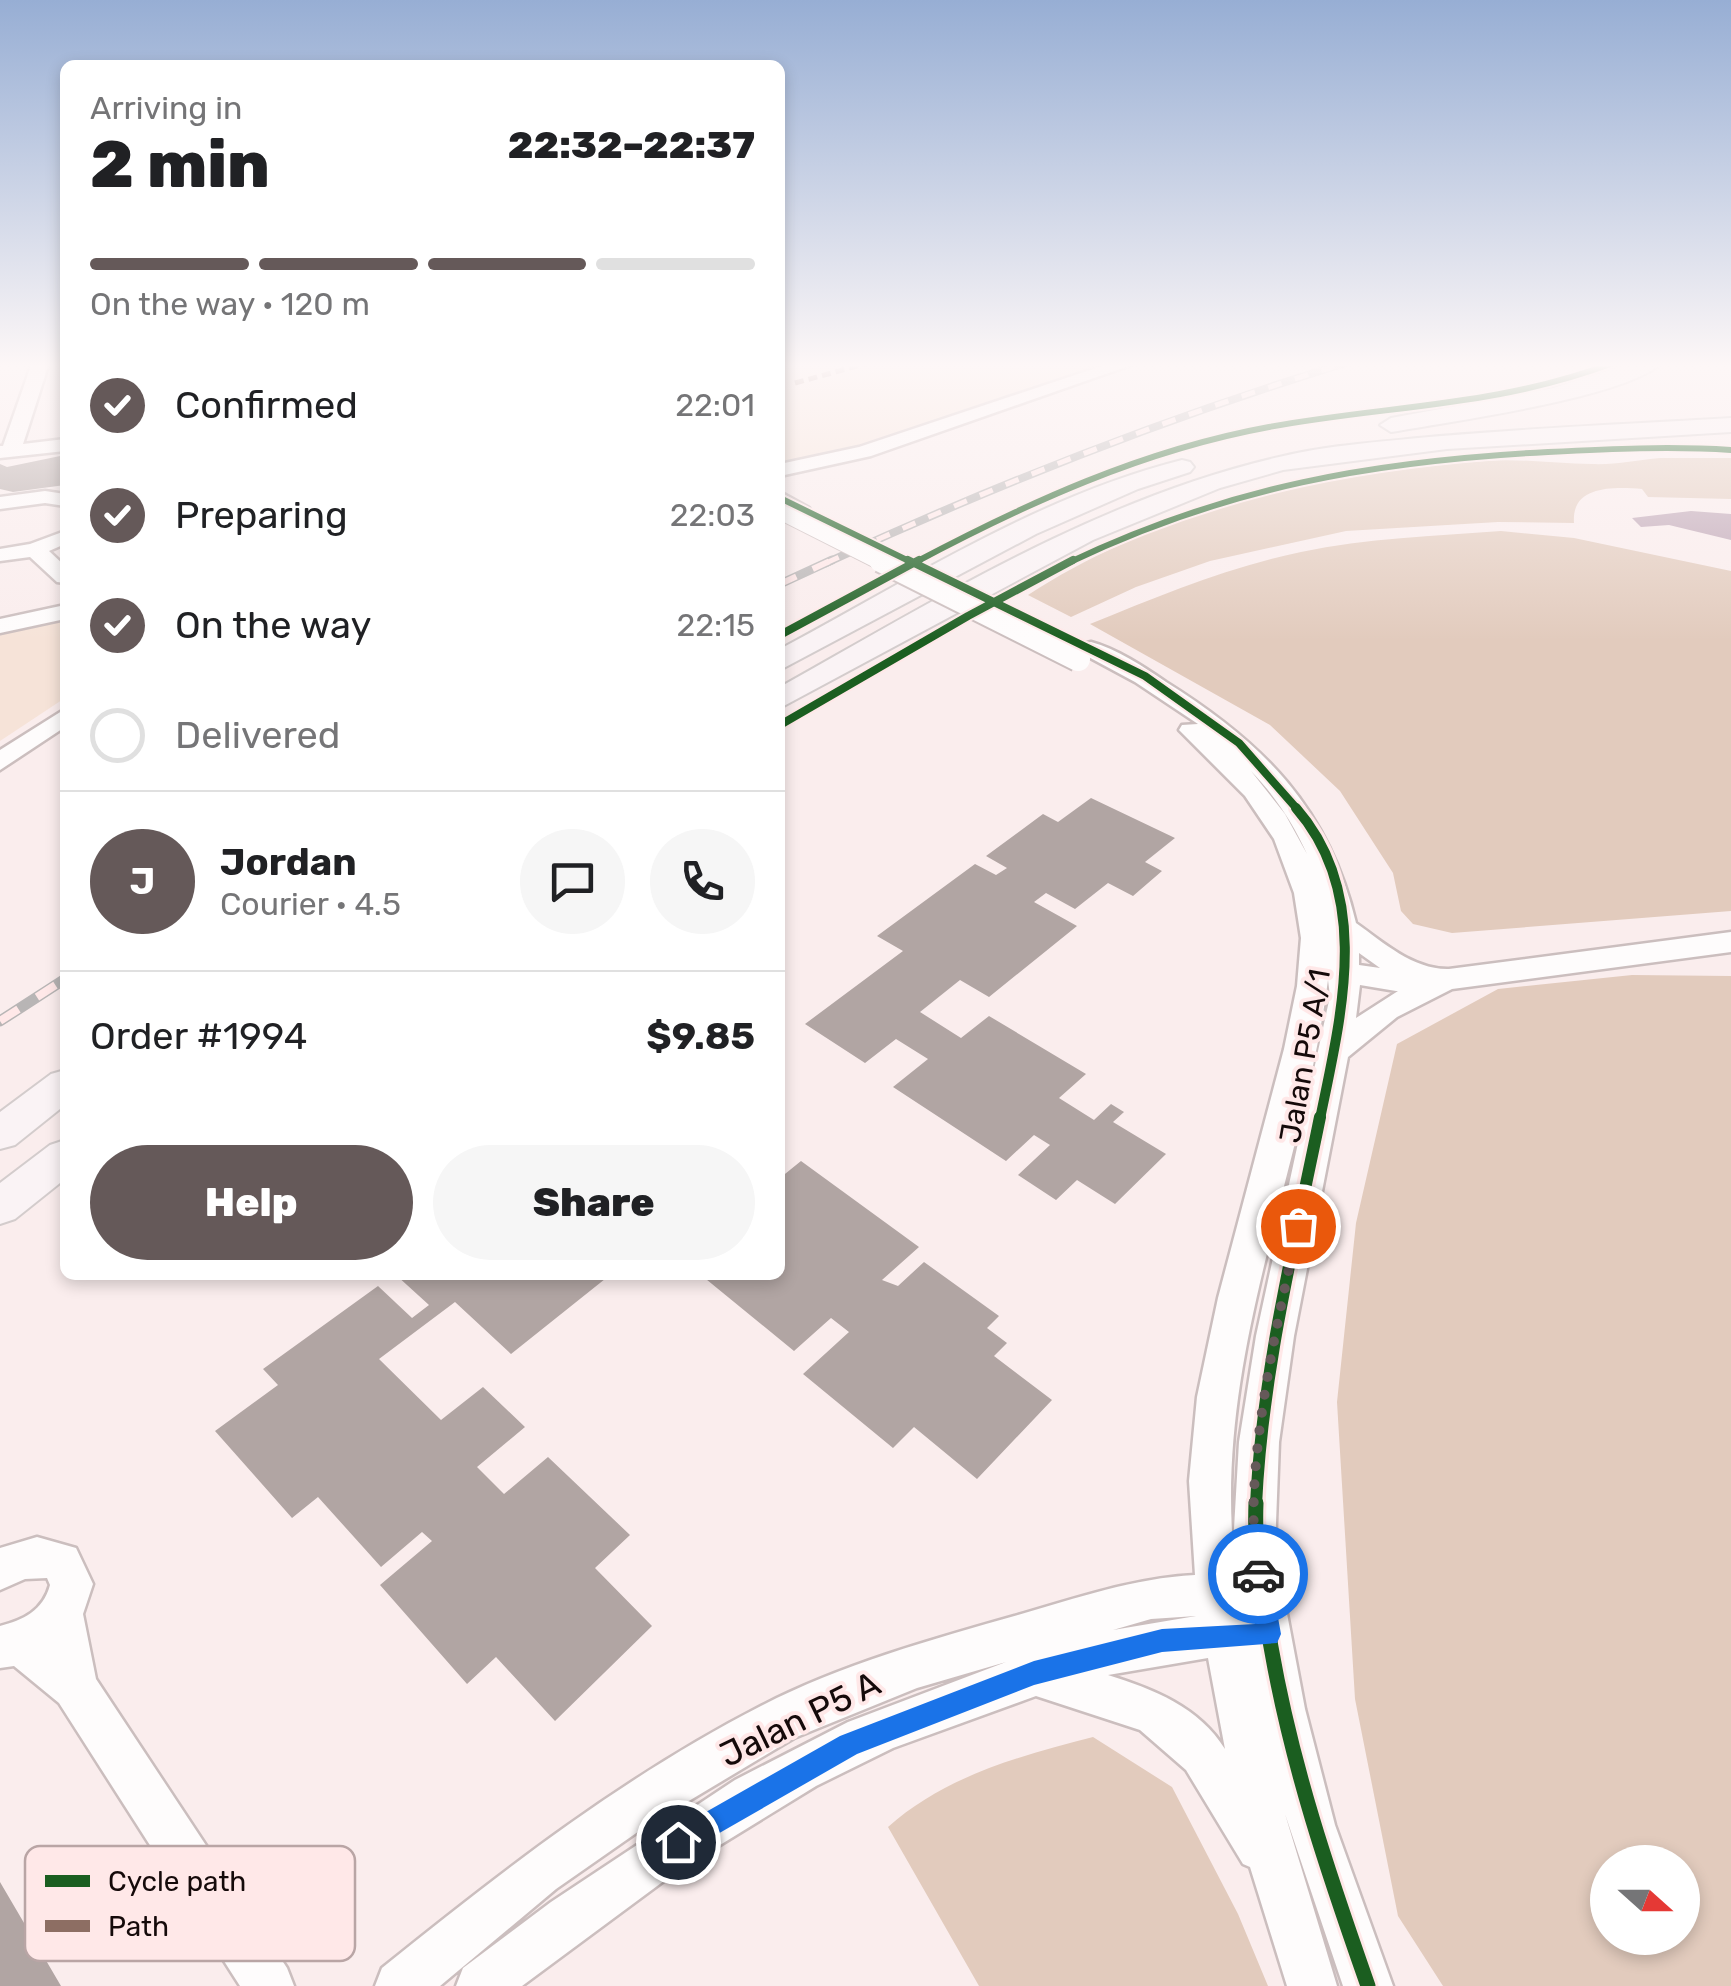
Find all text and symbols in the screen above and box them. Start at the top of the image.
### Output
text: Arriving in [90,89,242,127]
text: 22:32–22:37 [508,122,755,168]
text: 2 min [90,126,270,203]
text: On the way · 120 m [90,285,370,323]
icon: check [90,378,145,433]
text: Confirmed [175,382,358,428]
text: 22:01 [675,386,755,424]
icon: check [90,488,145,543]
text: Preparing [175,492,348,538]
text: 22:03 [670,496,755,534]
icon: check [90,598,145,653]
text: On the way [175,602,371,648]
text: 22:15 [677,606,755,644]
text: Delivered [175,712,340,758]
button: chat [520,829,625,934]
button: phone [650,829,755,934]
text: Jordan [220,839,357,885]
text: J [130,858,155,904]
text: Courier · 4.5 [220,885,401,923]
street label: Jalan P5 A/1 [1272,966,1338,1146]
text: Order #1994 [90,1013,307,1059]
text: $9.85 [646,1013,755,1059]
button: Help [90,1145,413,1260]
button: Share [433,1145,755,1260]
pin [1256,1184,1341,1269]
icon: bag [1271,1199,1326,1254]
courier [1208,1524,1308,1624]
icon: car [1231,1547,1286,1602]
street label: Jalan P5 A [713,1662,887,1776]
pin [636,1800,721,1885]
icon: home [651,1815,706,1870]
north arrow [1590,1845,1700,1955]
map controls [1590,1845,1700,1955]
legend [25,1846,355,1961]
text: Cycle path [108,1865,246,1898]
text: Path [108,1910,169,1943]

